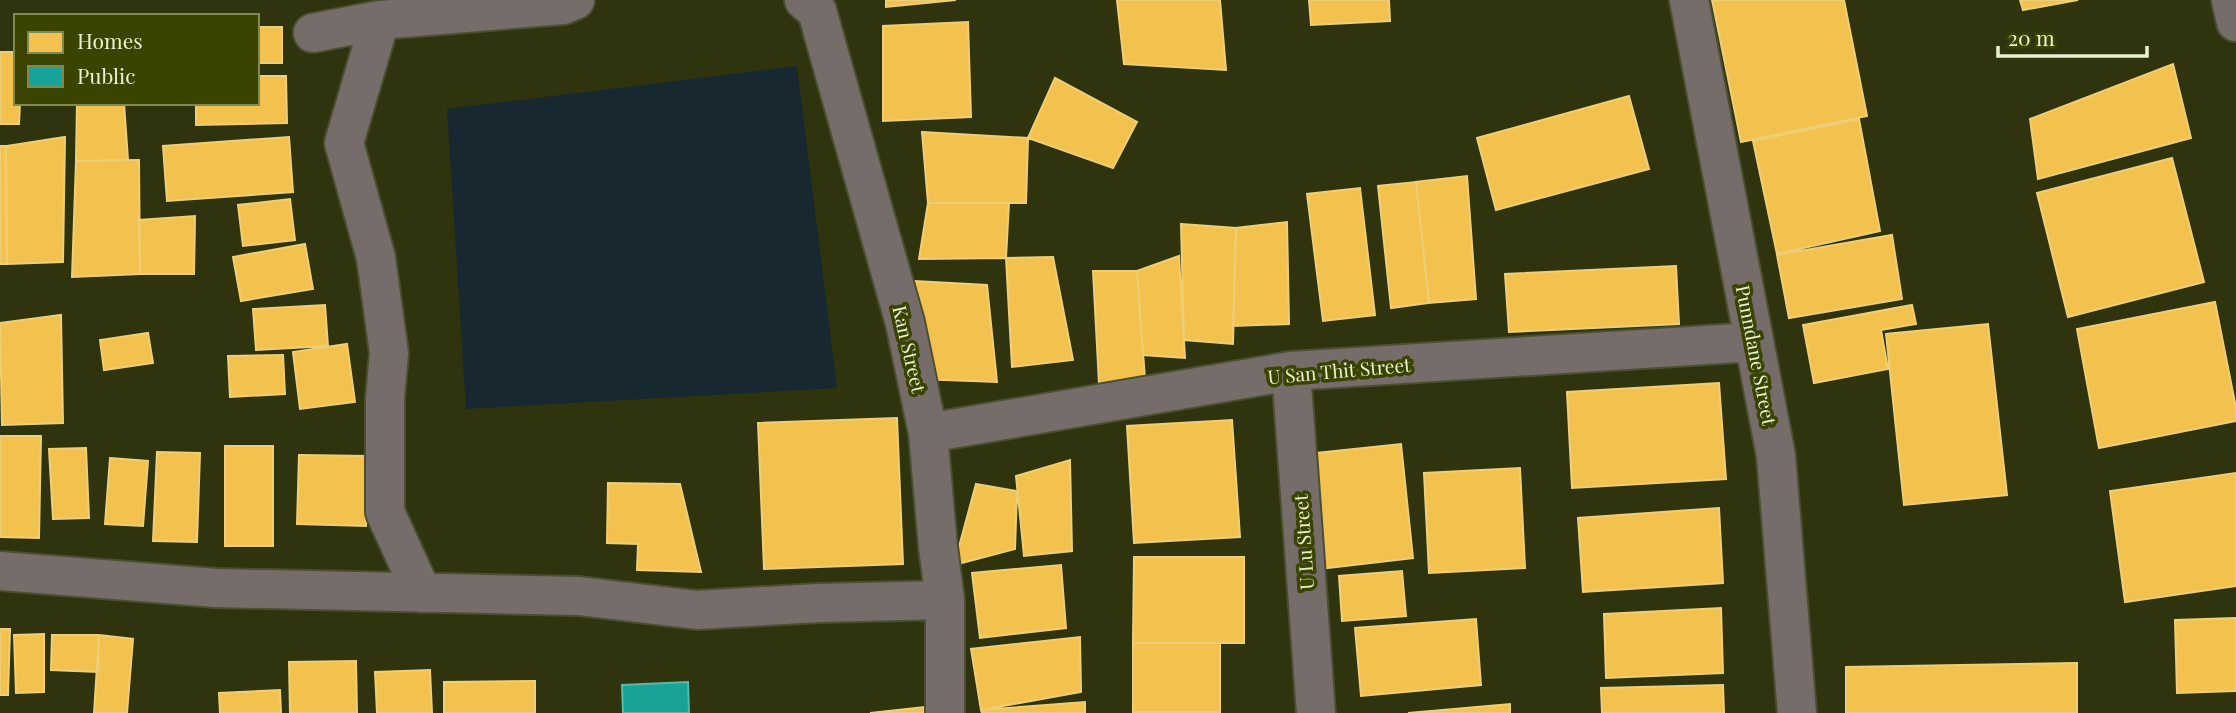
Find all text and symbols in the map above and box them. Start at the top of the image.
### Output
legend [14,14,259,105]
scale bar [1998,14,2147,58]
text: 20 m [2008,23,2055,51]
text: Homes [77,26,143,54]
text: Public [77,61,135,89]
street label: Punndane Street [1731,283,1783,427]
street label: Kan Street [887,303,933,396]
street label: U San Thit Street [1266,351,1412,389]
street label: U Lu Street [1287,493,1319,591]

